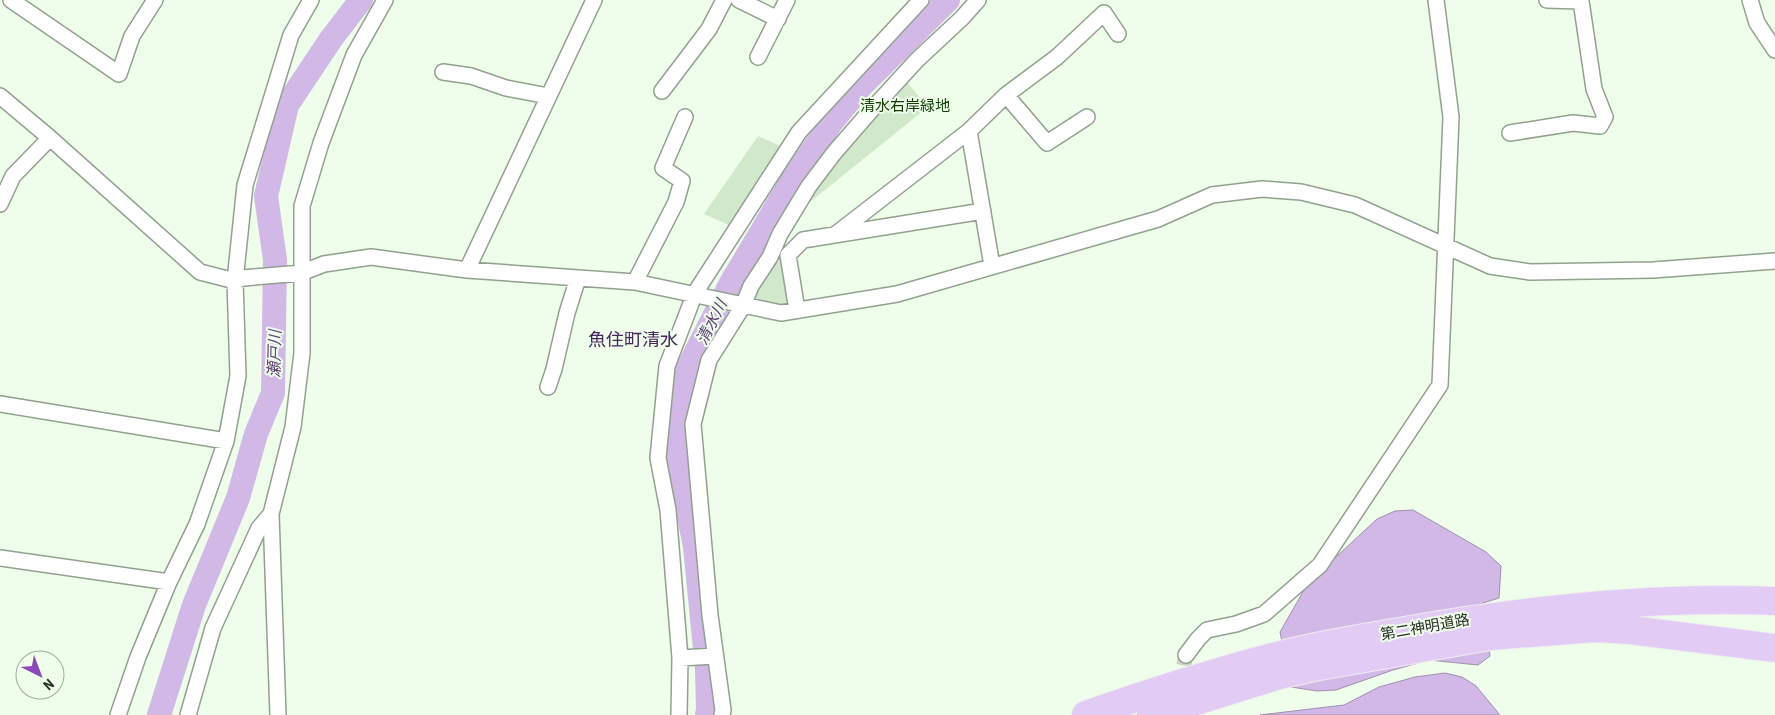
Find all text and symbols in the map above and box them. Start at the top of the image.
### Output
park label: 清水右岸緑地 [860,97,950,115]
water label: 清水川 [692,295,732,348]
water label: 瀬戸川 [265,328,284,378]
district label: 魚住町清水 [588,329,678,350]
street label: 第二神明道路 [1379,610,1471,644]
north arrow [15,650,65,700]
text: N [40,676,57,693]

